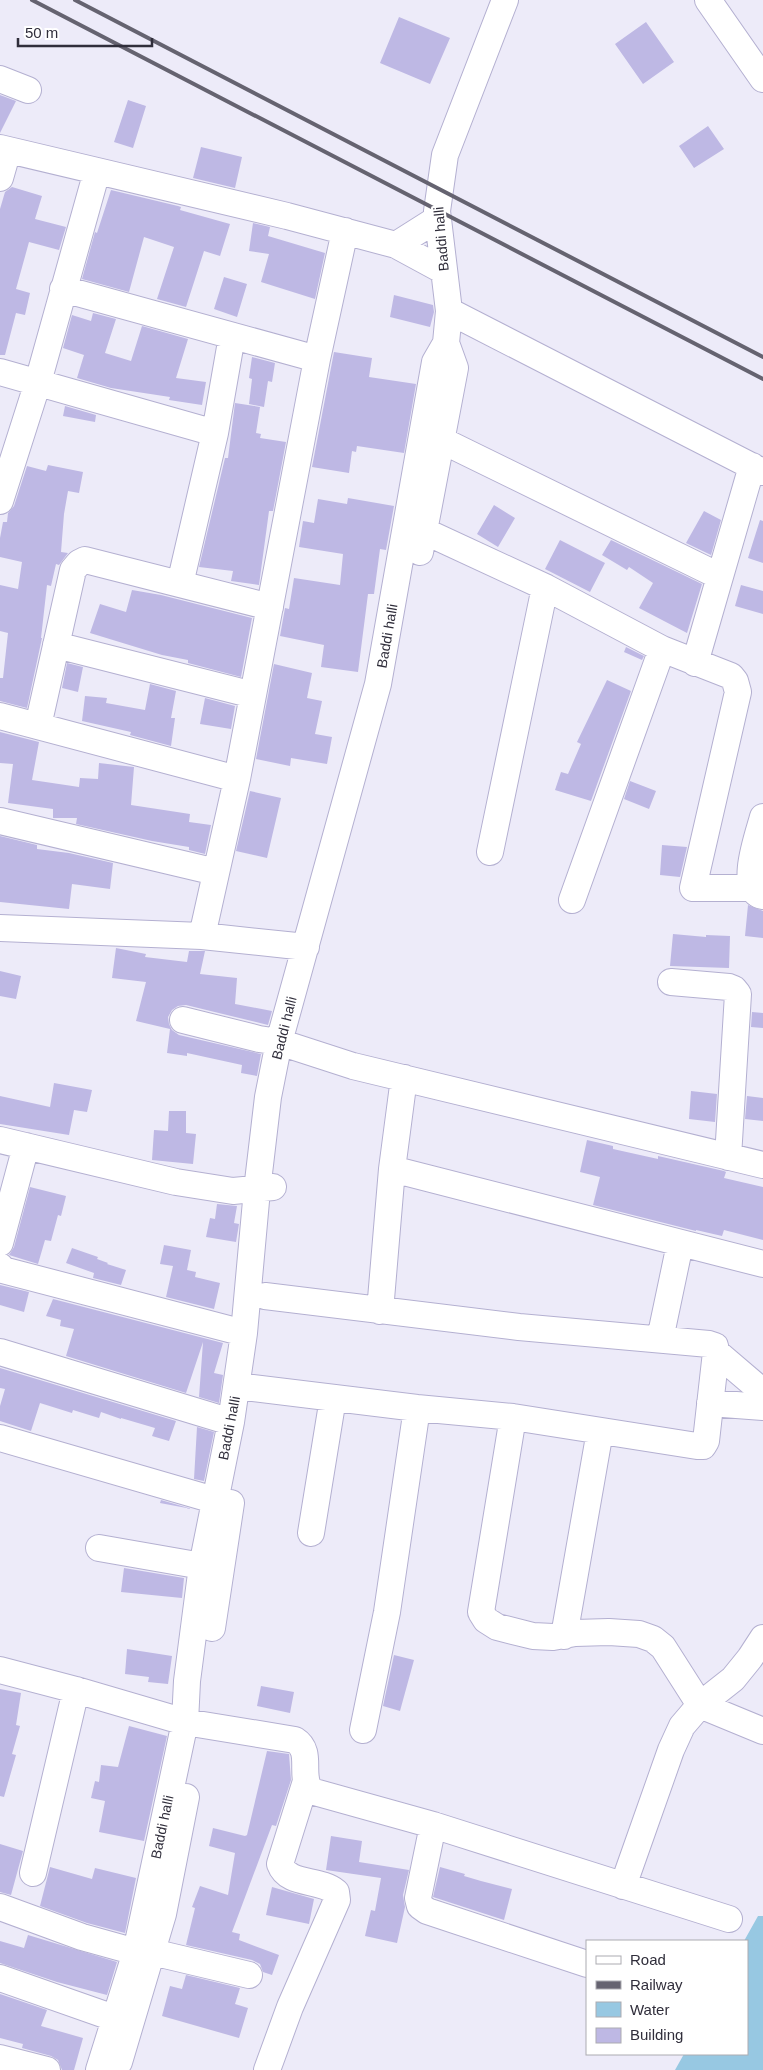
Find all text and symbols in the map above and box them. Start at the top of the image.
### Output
scale bar [18,15,151,47]
text: 50 m [25,24,58,41]
street label: Baddi halli [430,206,452,272]
street label: Baddi halli [374,603,400,669]
street label: Baddi halli [268,995,300,1061]
street label: Baddi halli [215,1395,243,1461]
street label: Baddi halli [147,1794,177,1860]
legend [586,1940,748,2055]
text: Road [630,1951,666,1968]
text: Railway [630,1976,683,1993]
text: Water [630,2001,669,2018]
text: Building [630,2026,683,2043]

